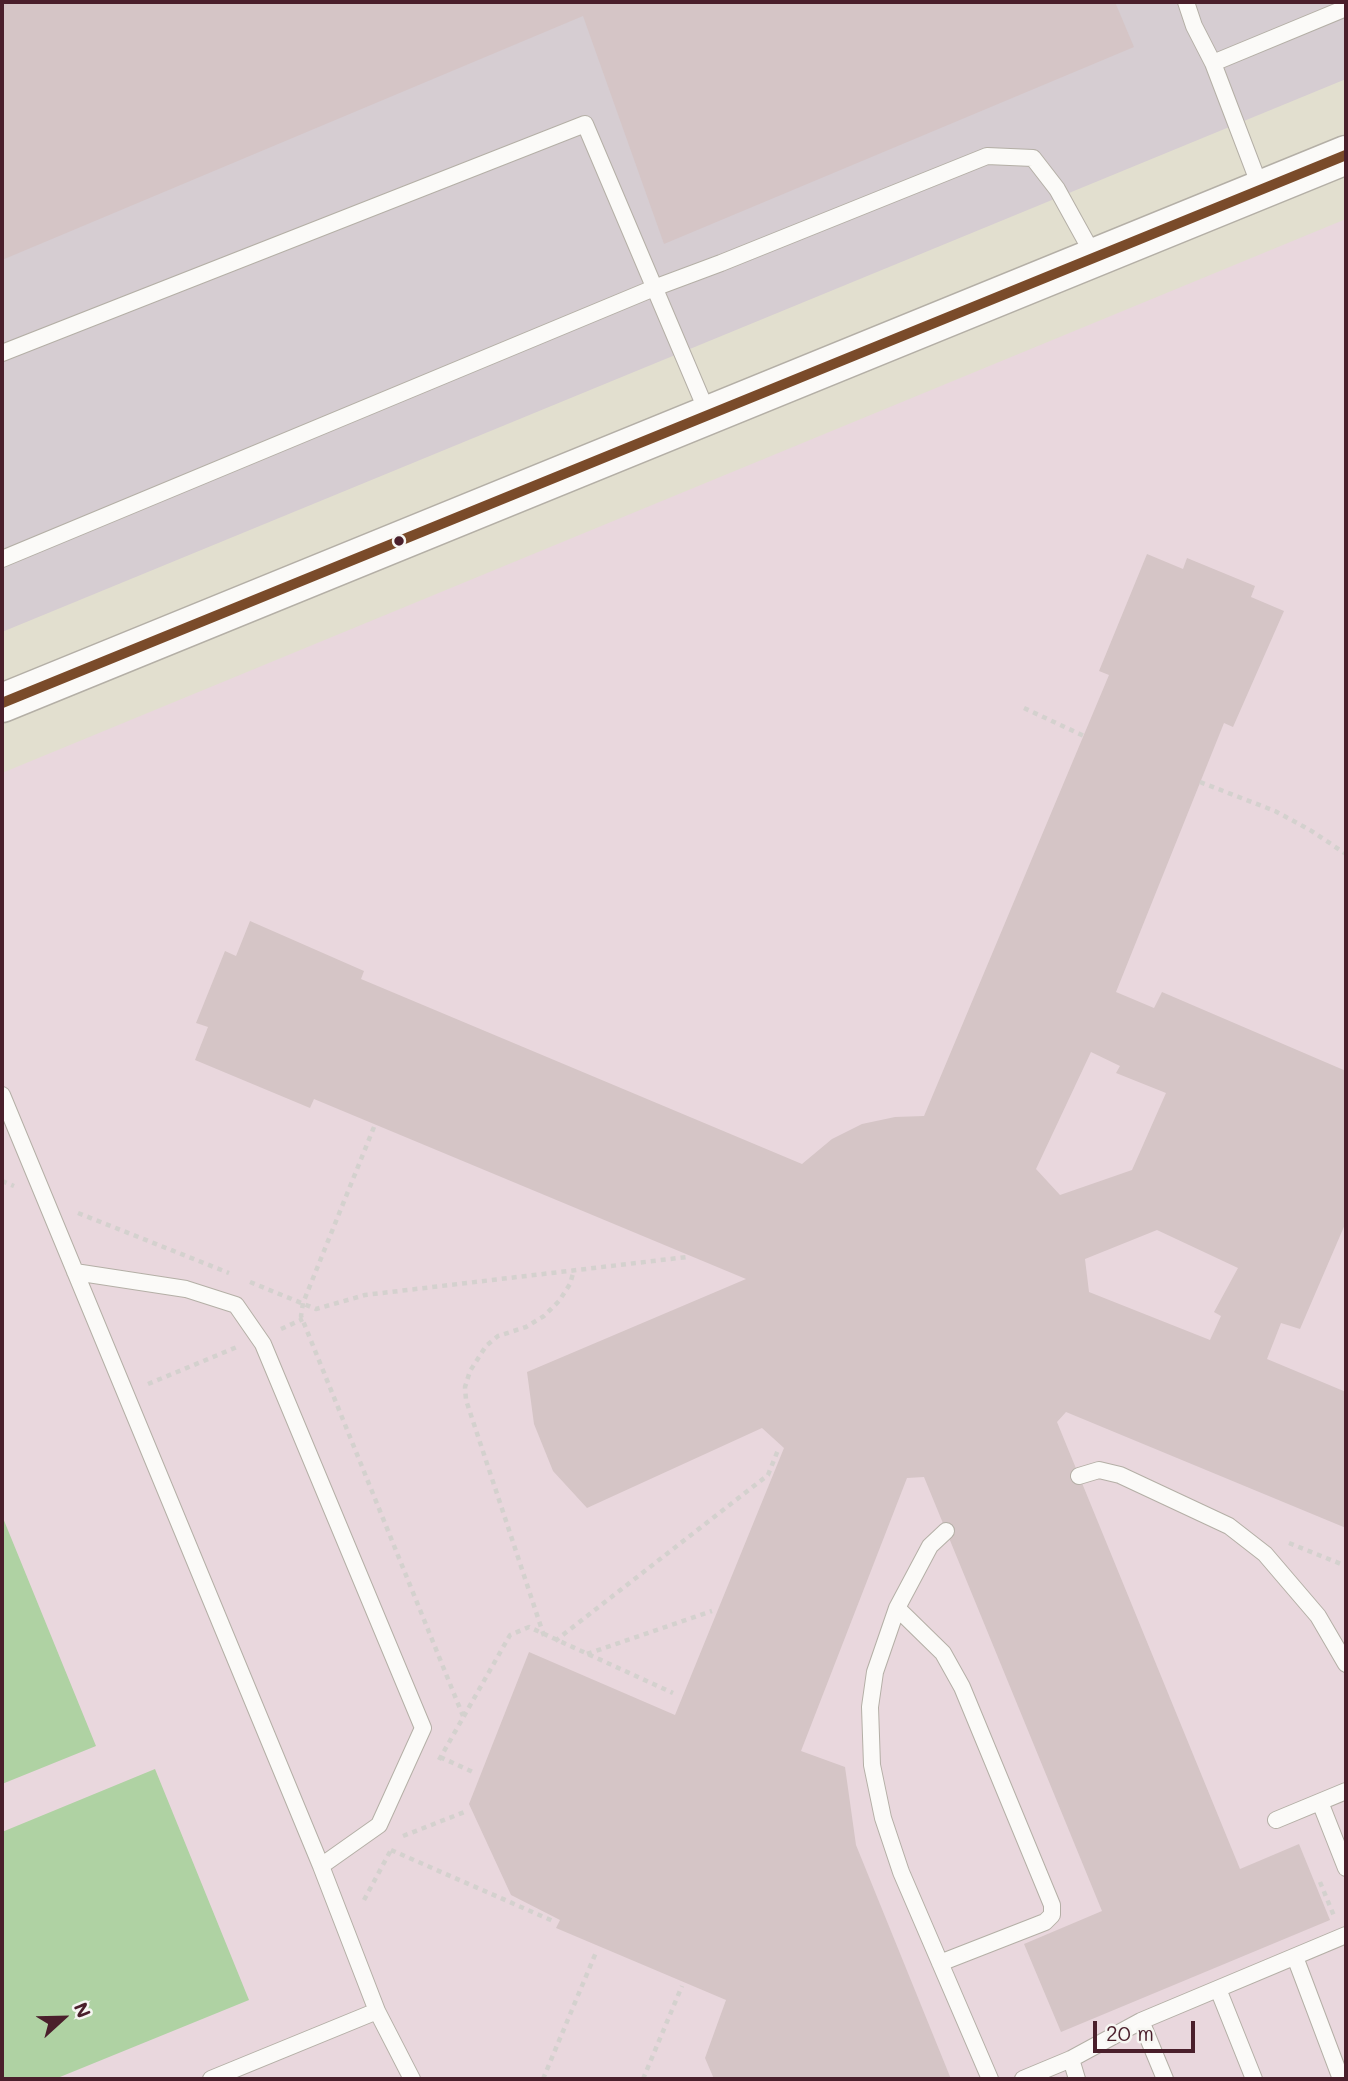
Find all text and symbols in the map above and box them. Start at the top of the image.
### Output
unlabelled marker [392,534,406,548]
north arrow [28,1983,98,2053]
text: N [69,1999,97,2021]
scale bar [1096,2008,1198,2052]
text: 20 m [1106,2019,1154,2046]

